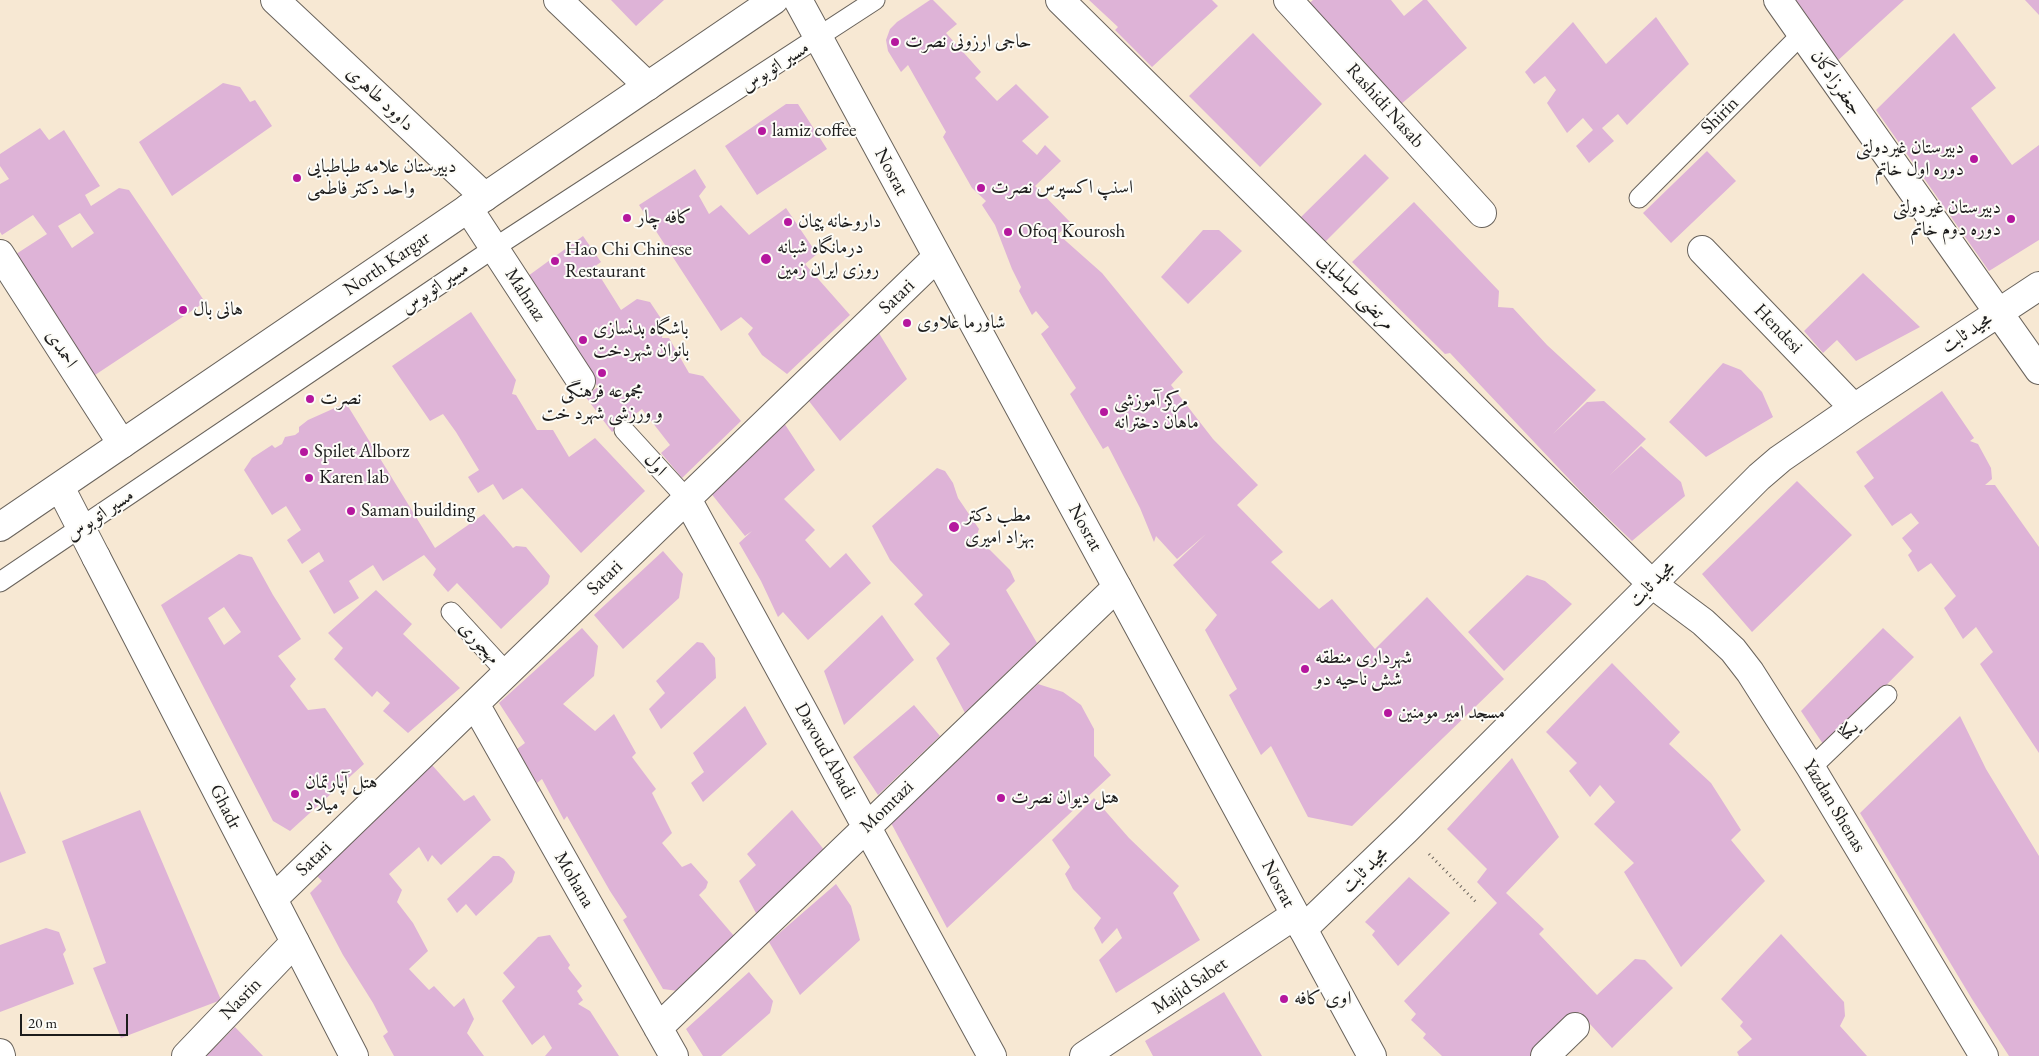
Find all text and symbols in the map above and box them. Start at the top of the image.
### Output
place label: حاجی ارزونی نصرت [905,31,1031,53]
street label: مسیر اتوبوس [736,36,814,98]
marker: حاجی ارزونی نصرت [889,36,901,48]
street label: جعفرزادگان [1805,46,1867,120]
street label: Rashidi Nasab [1341,59,1429,153]
street label: داوود طاهری [341,62,419,136]
street label: Shirin [1696,92,1744,140]
place label: lamiz coffee [772,120,856,142]
marker: lamiz coffee [756,125,768,137]
place label: دبیرستان غیردولتی دوره اول خاتم [1856,137,1964,181]
street label: Nosrat [869,144,913,200]
marker: دبیرستان غیردولتی دوره اول خاتم [1968,153,1980,165]
place label: دبیرستان علامه طباطبایی واحد دکتر فاطمی [307,156,456,200]
marker: دبیرستان علامه طباطبایی واحد دکتر فاطمی [291,172,303,184]
place label: اسنپ اکسپرس نصرت [991,177,1133,199]
marker: اسنپ اکسپرس نصرت [975,182,987,194]
place label: دبیرستان غیردولتی دوره دوم خاتم [1893,197,2001,241]
place label: کافه چار [637,207,692,229]
place label: داروخانه پیمان [798,211,881,233]
marker: کافه چار [621,212,633,224]
marker: دبیرستان غیردولتی دوره دوم خاتم [2005,213,2017,225]
marker: داروخانه پیمان [782,216,794,228]
place label: Ofoq Kourosh [1018,221,1125,243]
marker: Ofoq Kourosh [1002,226,1014,238]
street label: North Kargar [339,227,435,301]
place label: درمانگاه شبانه روزی ایران زمین [777,237,879,281]
place label: Hao Chi Chinese Restaurant [565,239,692,283]
street label: مرتضی طباطبایی [1313,249,1399,335]
marker: درمانگاه شبانه روزی ایران زمین [759,252,773,266]
marker: Hao Chi Chinese Restaurant [549,255,561,267]
street label: مسیر اتوبوس [397,257,473,319]
street label: Mahnaz [500,264,550,326]
street label: Satari [874,275,920,319]
place label: هانی بال [193,299,243,321]
street label: Hendesi [1749,299,1807,359]
marker: هانی بال [177,304,189,316]
street label: مجید ثابت [1937,308,1997,358]
place label: شاورما علاوی [917,312,1006,334]
marker: شاورما علاوی [901,317,913,329]
place label: باشگاه بدنسازی بانوان شهردخت [593,318,689,362]
street label: احمدی [40,325,82,373]
marker: باشگاه بدنسازی بانوان شهردخت [577,334,589,346]
marker: مجموعه فرهنگی و ورزشی شهرد خت [596,367,608,379]
place label: مجموعه فرهنگی و ورزشی شهرد خت [541,381,663,425]
place label: نصرت [320,388,361,410]
place label: مرکز آموزشی ماهان دخترانه [1114,390,1199,434]
marker: نصرت [304,393,316,405]
marker: مرکز آموزشی ماهان دخترانه [1098,406,1110,418]
place label: Spilet Alborz [314,441,409,463]
marker: Spilet Alborz [298,446,310,458]
street label: اول [639,449,671,481]
place label: Karen lab [319,467,389,489]
marker: Karen lab [303,472,315,484]
street label: مسیر اتوبوس [62,484,138,546]
place label: Saman building [361,500,475,522]
street label: Nosrat [1063,500,1107,556]
marker: Saman building [345,505,357,517]
place label: مطب دکتر بهزاد امیری [965,505,1035,549]
marker: مطب دکتر بهزاد امیری [947,520,961,534]
street label: Satari [582,556,628,600]
street label: مجید ثابت [1624,556,1680,612]
street label: مهجوری [454,617,504,669]
place label: شهرداری منطقه شش ناحیه دو [1315,647,1412,691]
marker: شهرداری منطقه شش ناحیه دو [1299,663,1311,675]
street label: Davoud Abadi [789,699,861,803]
place label: مسجد امیر مومنین [1398,702,1505,724]
marker: مسجد امیر مومنین [1382,707,1394,719]
street label: یکتا [1834,716,1864,746]
street label: Yazdan Shenas [1797,755,1871,857]
place label: هتل آپارتمان میلاد [305,772,377,816]
street label: Momtazi [855,776,919,838]
street label: Ghadr [204,781,246,833]
place label: هتل دیوان نصرت [1011,787,1119,809]
marker: هتل آپارتمان میلاد [289,788,301,800]
marker: هتل دیوان نصرت [995,792,1007,804]
street label: Satari [291,837,337,881]
street label: مجید ثابت [1337,842,1393,898]
street label: Mohana [549,848,599,912]
street label: Nosrat [1256,856,1300,912]
street label: Majid Sabet [1148,952,1232,1020]
street label: Nasrin [216,973,266,1025]
place label: اوی کافه [1294,988,1352,1010]
marker: اوی کافه [1278,993,1290,1005]
scale bar [22,1004,130,1036]
text: 20 m [28,1013,57,1032]

